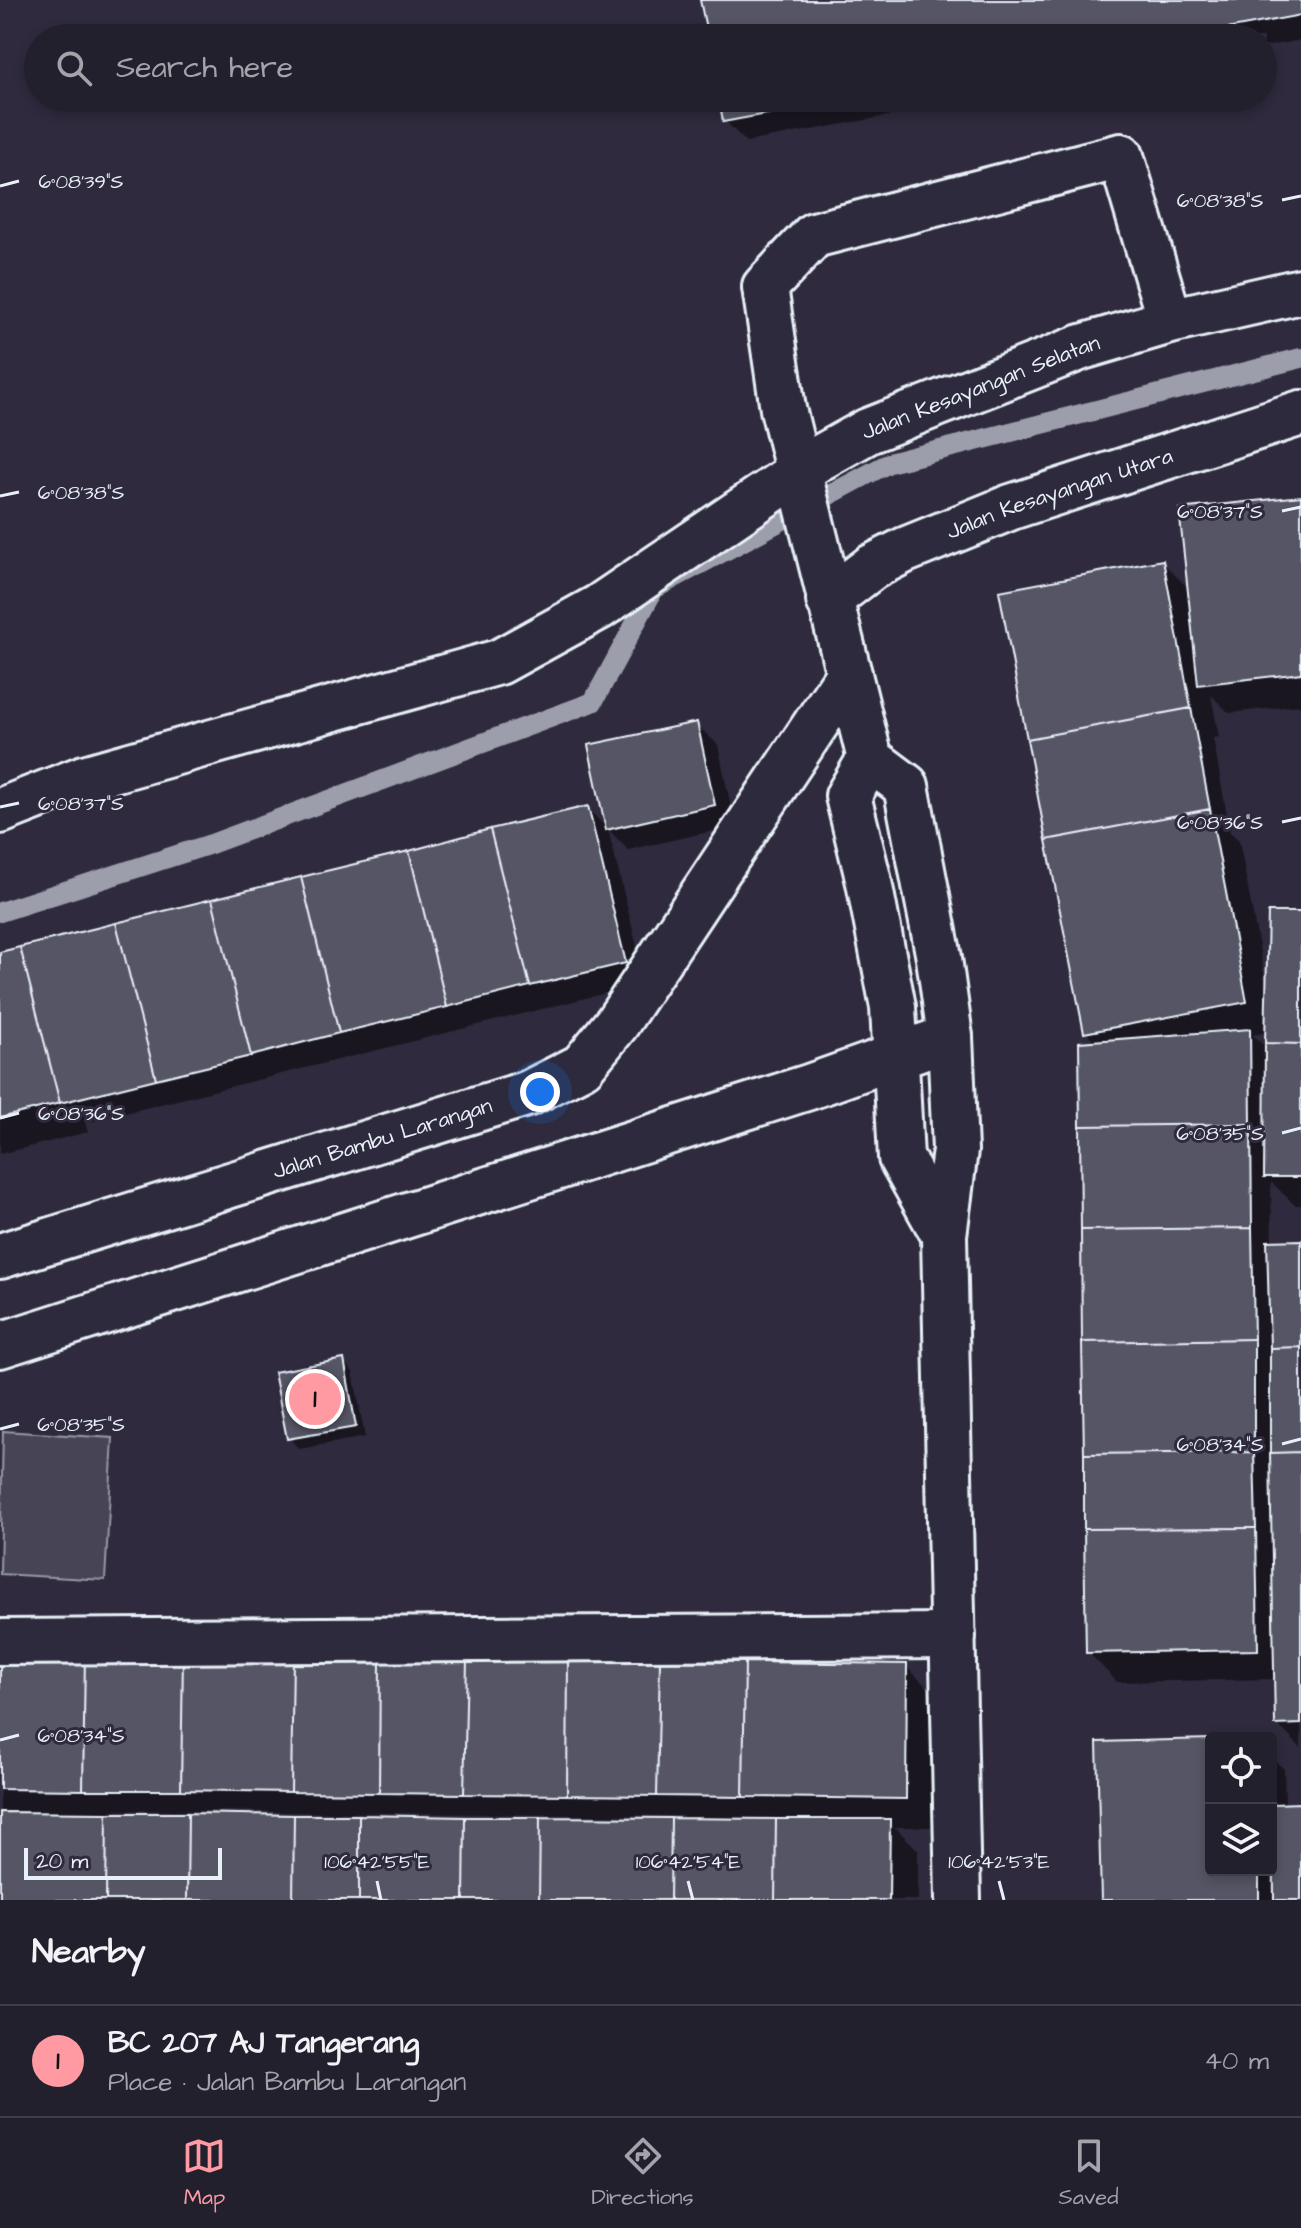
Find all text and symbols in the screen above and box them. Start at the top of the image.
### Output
search box [24,24,1277,112]
icon: search [52,46,96,90]
text: Search here [116,47,293,89]
text: 6°08'39"S [39,168,124,196]
text: 6°08'38"S [1177,187,1263,215]
street label: Jalan Kesayangan Selatan [857,327,1103,447]
street label: Jalan Kesayangan Utara [942,440,1176,547]
text: 6°08'38"S [38,479,124,507]
text: 6°08'37"S [1177,498,1263,526]
text: 6°08'37"S [38,790,124,818]
text: 6°08'36"S [1177,809,1263,837]
your location [520,1072,560,1112]
street label: Jalan Bambu Larangan [269,1090,496,1187]
text: 6°08'36"S [38,1100,124,1128]
text: 6°08'35"S [1176,1120,1264,1148]
pin: 1 [289,1369,341,1429]
text: 6°08'35"S [37,1411,125,1439]
text: 6°08'34"S [1176,1431,1264,1459]
text: 6°08'34"S [37,1722,125,1750]
map controls [1205,1732,1277,1876]
button: locate [1205,1732,1277,1804]
button: layers [1205,1804,1277,1876]
scale bar [24,1844,222,1880]
text: 20 m [36,1846,88,1877]
text: 106°42'55"E [324,1848,430,1876]
text: 106°42'54"E [636,1848,741,1876]
text: 106°42'53"E [948,1848,1050,1876]
text: Nearby [32,1928,146,1976]
text: BC 207 AJ Tangerang [108,2022,419,2064]
text: 1 [56,2043,60,2079]
text: 40 m [1204,2043,1269,2079]
text: Place · Jalan Bambu Larangan [108,2064,466,2100]
tab: Map [182,2134,226,2213]
tab: Directions [591,2134,694,2213]
tab: Saved [1059,2134,1119,2213]

